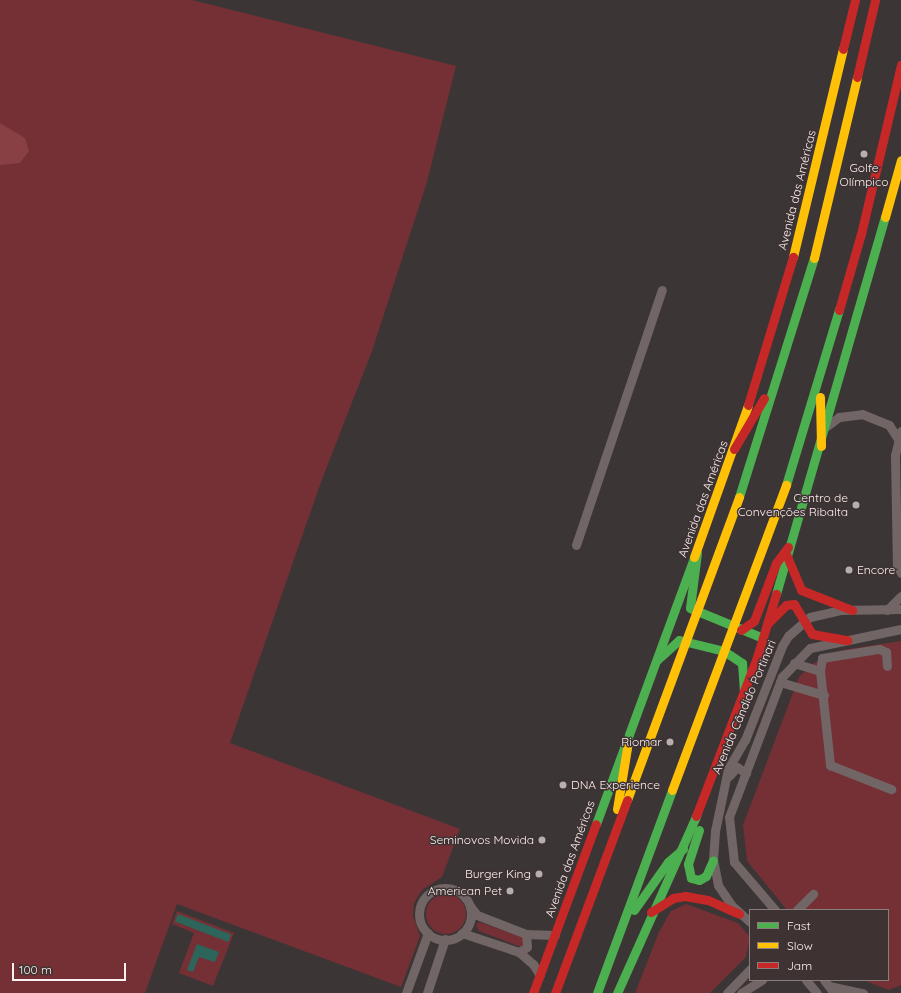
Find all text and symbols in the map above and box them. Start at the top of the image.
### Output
street label: Avenida das Américas [775,129,819,251]
marker: Golfe Olímpico [859,149,869,159]
place label: Golfe Olímpico [840,161,888,189]
street label: Avenida das Américas [675,439,731,559]
place label: Centro de Convenções Ribalta [738,491,848,519]
marker: Centro de Convenções Ribalta [851,500,861,510]
place label: Encore [857,563,895,577]
marker: Encore [844,565,854,575]
street label: Avenida Cândido Portinari [709,638,779,776]
place label: Riomar [621,735,662,749]
marker: Riomar [665,737,675,747]
place label: DNA Experience [571,778,660,792]
marker: DNA Experience [558,780,568,790]
street label: Avenida das Américas [542,799,598,919]
place label: Seminovos Movida [430,833,534,847]
marker: Seminovos Movida [537,835,547,845]
place label: Burger King [465,867,531,881]
marker: Burger King [534,869,544,879]
place label: American Pet [428,884,502,898]
marker: American Pet [505,886,515,896]
legend [749,909,889,981]
text: Fast [787,918,811,933]
text: Slow [787,938,813,953]
scale bar [14,955,128,981]
text: Jam [787,958,812,973]
text: 100 m [19,962,52,977]

